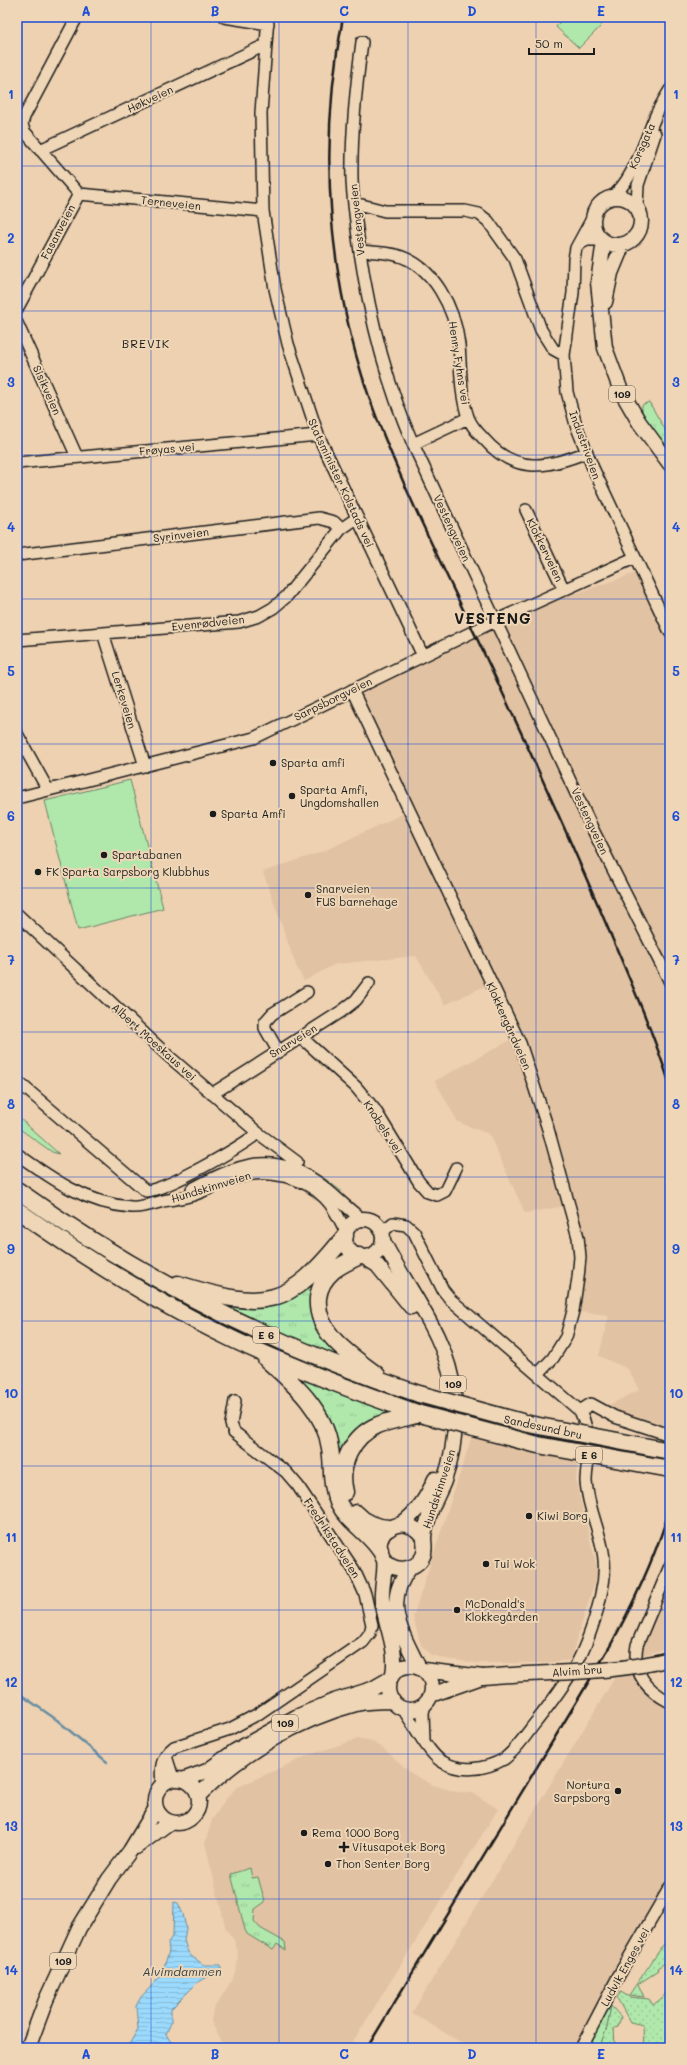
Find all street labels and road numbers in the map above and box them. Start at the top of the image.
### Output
street label: Høkveien [124,81,175,116]
street label: Korsgata [625,120,658,171]
street label: Vestengveien [345,183,368,257]
street label: Terneveien [140,192,202,213]
street label: Fasanveien [37,202,78,262]
street label: Henry Fyhns vei [445,320,474,406]
street label: Sisikveien [30,363,65,417]
road number: 109 [609,386,635,402]
street label: Industriveien [566,408,605,481]
street label: Statsminister Kolstads vei [305,416,378,550]
street label: Frøyas vei [139,439,195,458]
street label: Vestengveien [430,492,475,564]
street label: Klokkerveien [524,516,567,584]
street label: Syrinveien [152,524,210,545]
street label: Evenrødveien [171,611,245,634]
street label: Lerkeveien [109,669,140,731]
street label: Sarpsborgveien [291,673,374,724]
street label: Vestengveien [568,785,613,857]
street label: Klokkergårdveien [483,980,536,1072]
street label: Albert Moeskaus vei [109,1000,200,1084]
street label: Snarveien [266,1020,319,1061]
street label: Knobels vei [361,1097,406,1156]
street label: Hundskinnveien [169,1167,253,1206]
road number: E 6 [253,1327,279,1343]
road number: 109 [440,1376,466,1392]
street label: Sandesund bru [503,1411,584,1442]
street label: Hundskinnveien [419,1447,458,1530]
road number: E 6 [576,1447,602,1463]
street label: Fredrikstadveien [301,1495,364,1581]
street label: Alvim bru [551,1661,603,1680]
road number: 109 [272,1715,298,1731]
street label: Ludvik Enges vei [597,1925,652,2009]
road number: 109 [50,1953,76,1969]

